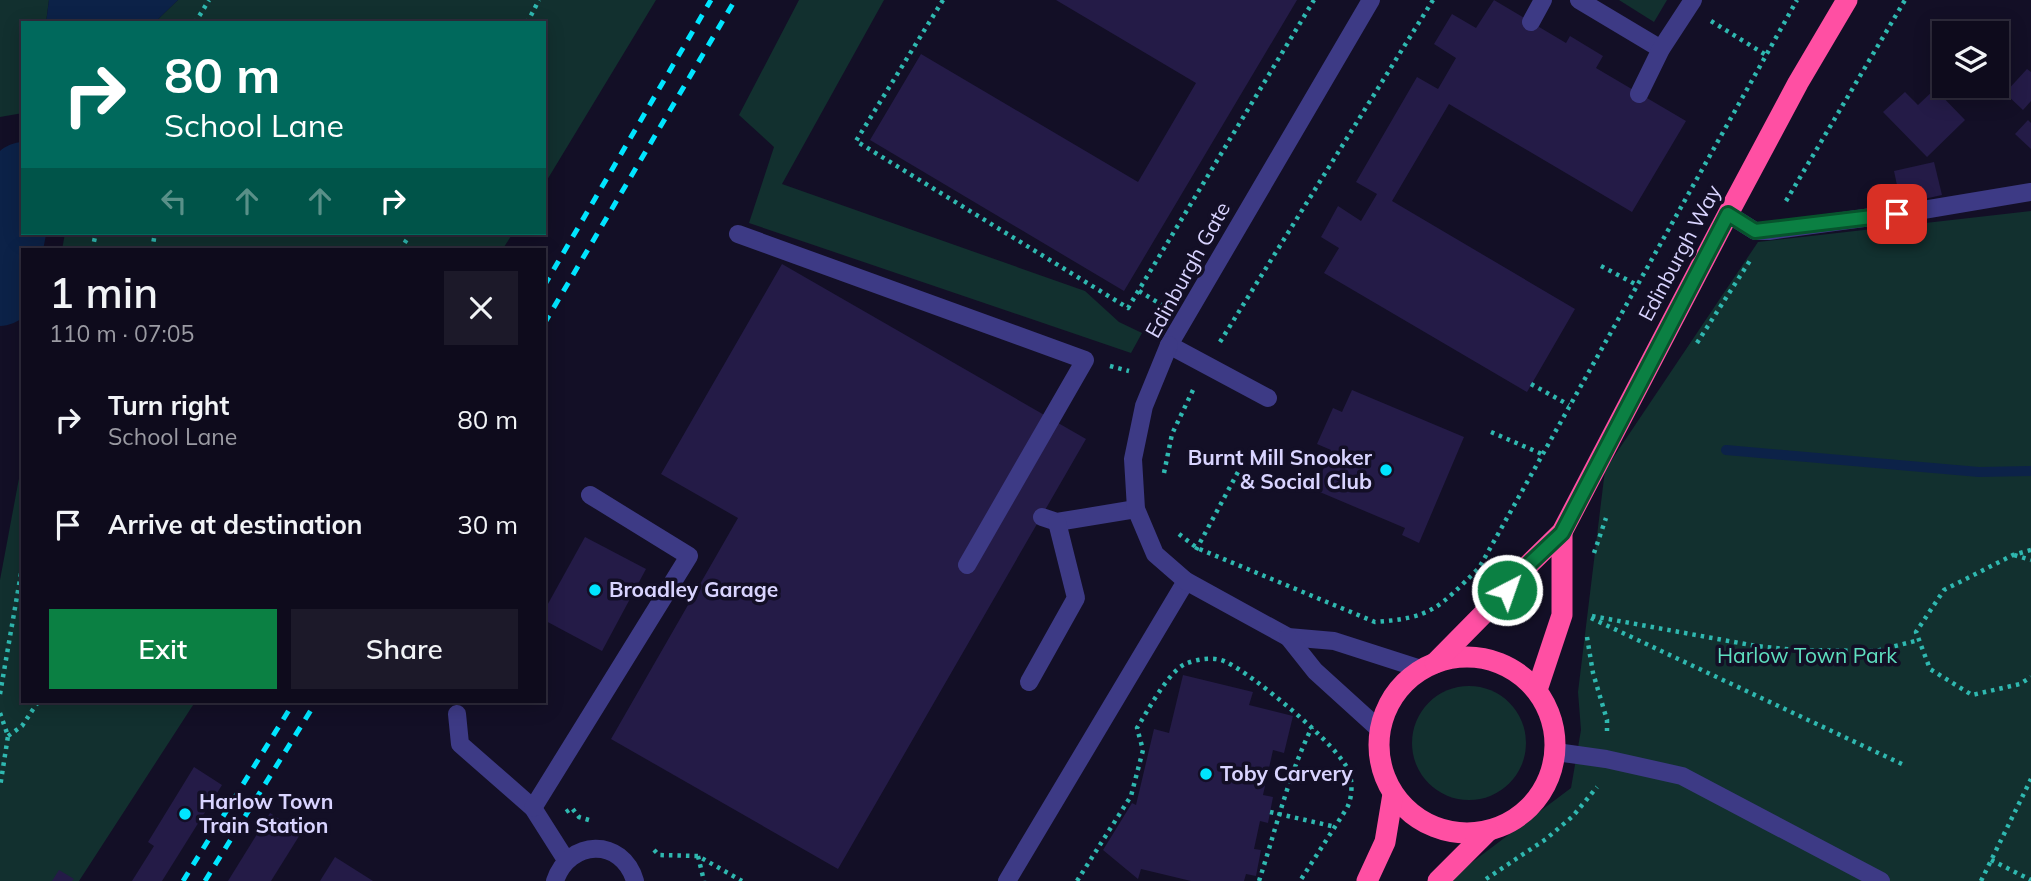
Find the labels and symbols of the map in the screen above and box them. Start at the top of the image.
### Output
street label: Edinburgh Way [1632,180,1726,325]
pin [1867,184,1927,244]
street label: Edinburgh Gate [1139,197,1235,342]
place label: Burnt Mill Snooker & Social Club [1188,444,1373,494]
marker: Burnt Mill Snooker & Social Club [1378,462,1394,478]
position arrow [1470,553,1544,627]
place label: Broadley Garage [609,576,778,602]
marker: Broadley Garage [587,582,603,598]
park label: Harlow Town Park [1717,642,1897,668]
place label: Toby Carvery [1220,760,1353,786]
marker: Toby Carvery [1198,766,1214,782]
place label: Harlow Town Train Station [199,788,333,838]
marker: Harlow Town Train Station [177,806,193,822]

